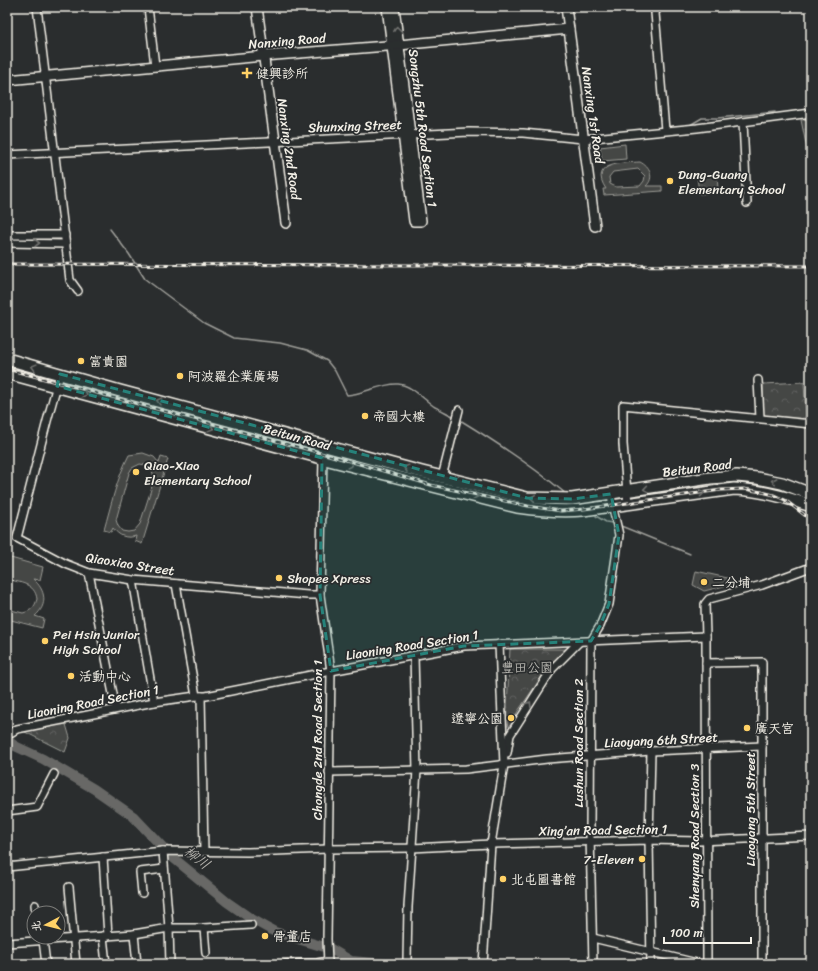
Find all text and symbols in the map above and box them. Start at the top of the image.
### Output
street label: Nanxing Road [247,26,328,56]
one-way arrow [393,26,402,32]
street label: Songzhu 5th Road Section 1 [402,48,444,209]
place label: 健興診所 [256,62,308,85]
street label: Nanxing 1st Road [575,65,611,166]
marker: 健興診所 [241,67,253,79]
street label: Nanxing 2nd Road [270,97,308,202]
street label: Shunxing Street [308,113,403,139]
place label: Dung-Guang Elementary School [678,163,786,201]
marker: Dung-Guang Elementary School [665,176,675,186]
one-way arrow [34,239,40,247]
place label: 富貴園 [89,350,128,373]
marker: 富貴園 [76,356,86,366]
one-way arrow [31,363,37,371]
place label: 阿波羅企業廣場 [188,365,279,388]
marker: 阿波羅企業廣場 [175,371,185,381]
one-way arrow [81,389,88,398]
one-way arrow [156,398,162,406]
place label: 帝國大樓 [373,405,425,428]
marker: 帝國大樓 [360,411,370,421]
street label: Beitun Road [261,417,335,457]
one-way arrow [207,423,214,432]
street label: Beitun Road [661,452,734,484]
place label: Qiao-Xiao Elementary School [144,454,252,492]
one-way arrow [346,460,353,469]
one-way arrow [403,464,410,472]
marker: Qiao-Xiao Elementary School [131,467,141,477]
one-way arrow [771,478,777,486]
one-way arrow [643,484,649,492]
one-way arrow [699,489,705,498]
one-way arrow [473,492,479,500]
one-way arrow [530,494,536,503]
street label: Qiaoxiao Street [84,546,176,582]
place label: Shopee Xpress [287,567,371,590]
place label: 二分埔 [712,571,751,594]
marker: Shopee Xpress [274,573,284,583]
marker: 二分埔 [699,577,709,587]
place label: Pei Hsin Junior High School [53,623,140,661]
street label: Liaoning Road Section 1 [344,623,480,667]
marker: Pei Hsin Junior High School [40,636,50,646]
park label: 豐田公園 [501,656,553,679]
street label: Chongde 2nd Road Section 1 [306,659,329,820]
place label: 活動中心 [79,665,131,688]
marker: 活動中心 [66,671,76,681]
street label: Liaoning Road Section 1 [25,678,161,726]
street label: Lushun Road Section 2 [567,678,590,807]
one-way arrow [525,701,532,708]
place label: 遼寧公園 [451,707,503,730]
marker: 遼寧公園 [506,713,516,723]
place label: 廣天宮 [755,717,794,740]
marker: 廣天宮 [742,723,752,733]
street label: Liaoyang 6th Street [604,726,719,754]
street label: Liaoyang 5th Street [739,751,762,866]
street label: Shenyang Road Section 3 [683,764,706,908]
street label: Xing’an Road Section 1 [538,817,668,843]
water label: 柳川 [178,840,217,877]
place label: 7-Eleven [583,848,634,871]
marker: 7-Eleven [637,854,647,864]
place label: 北屯圖書館 [511,868,576,891]
marker: 北屯圖書館 [498,874,508,884]
north arrow [26,905,66,945]
scale bar [664,919,751,945]
text: 北 [26,920,47,933]
text: 100 m [670,922,703,944]
place label: 骨董店 [273,925,312,948]
marker: 骨董店 [260,931,270,941]

